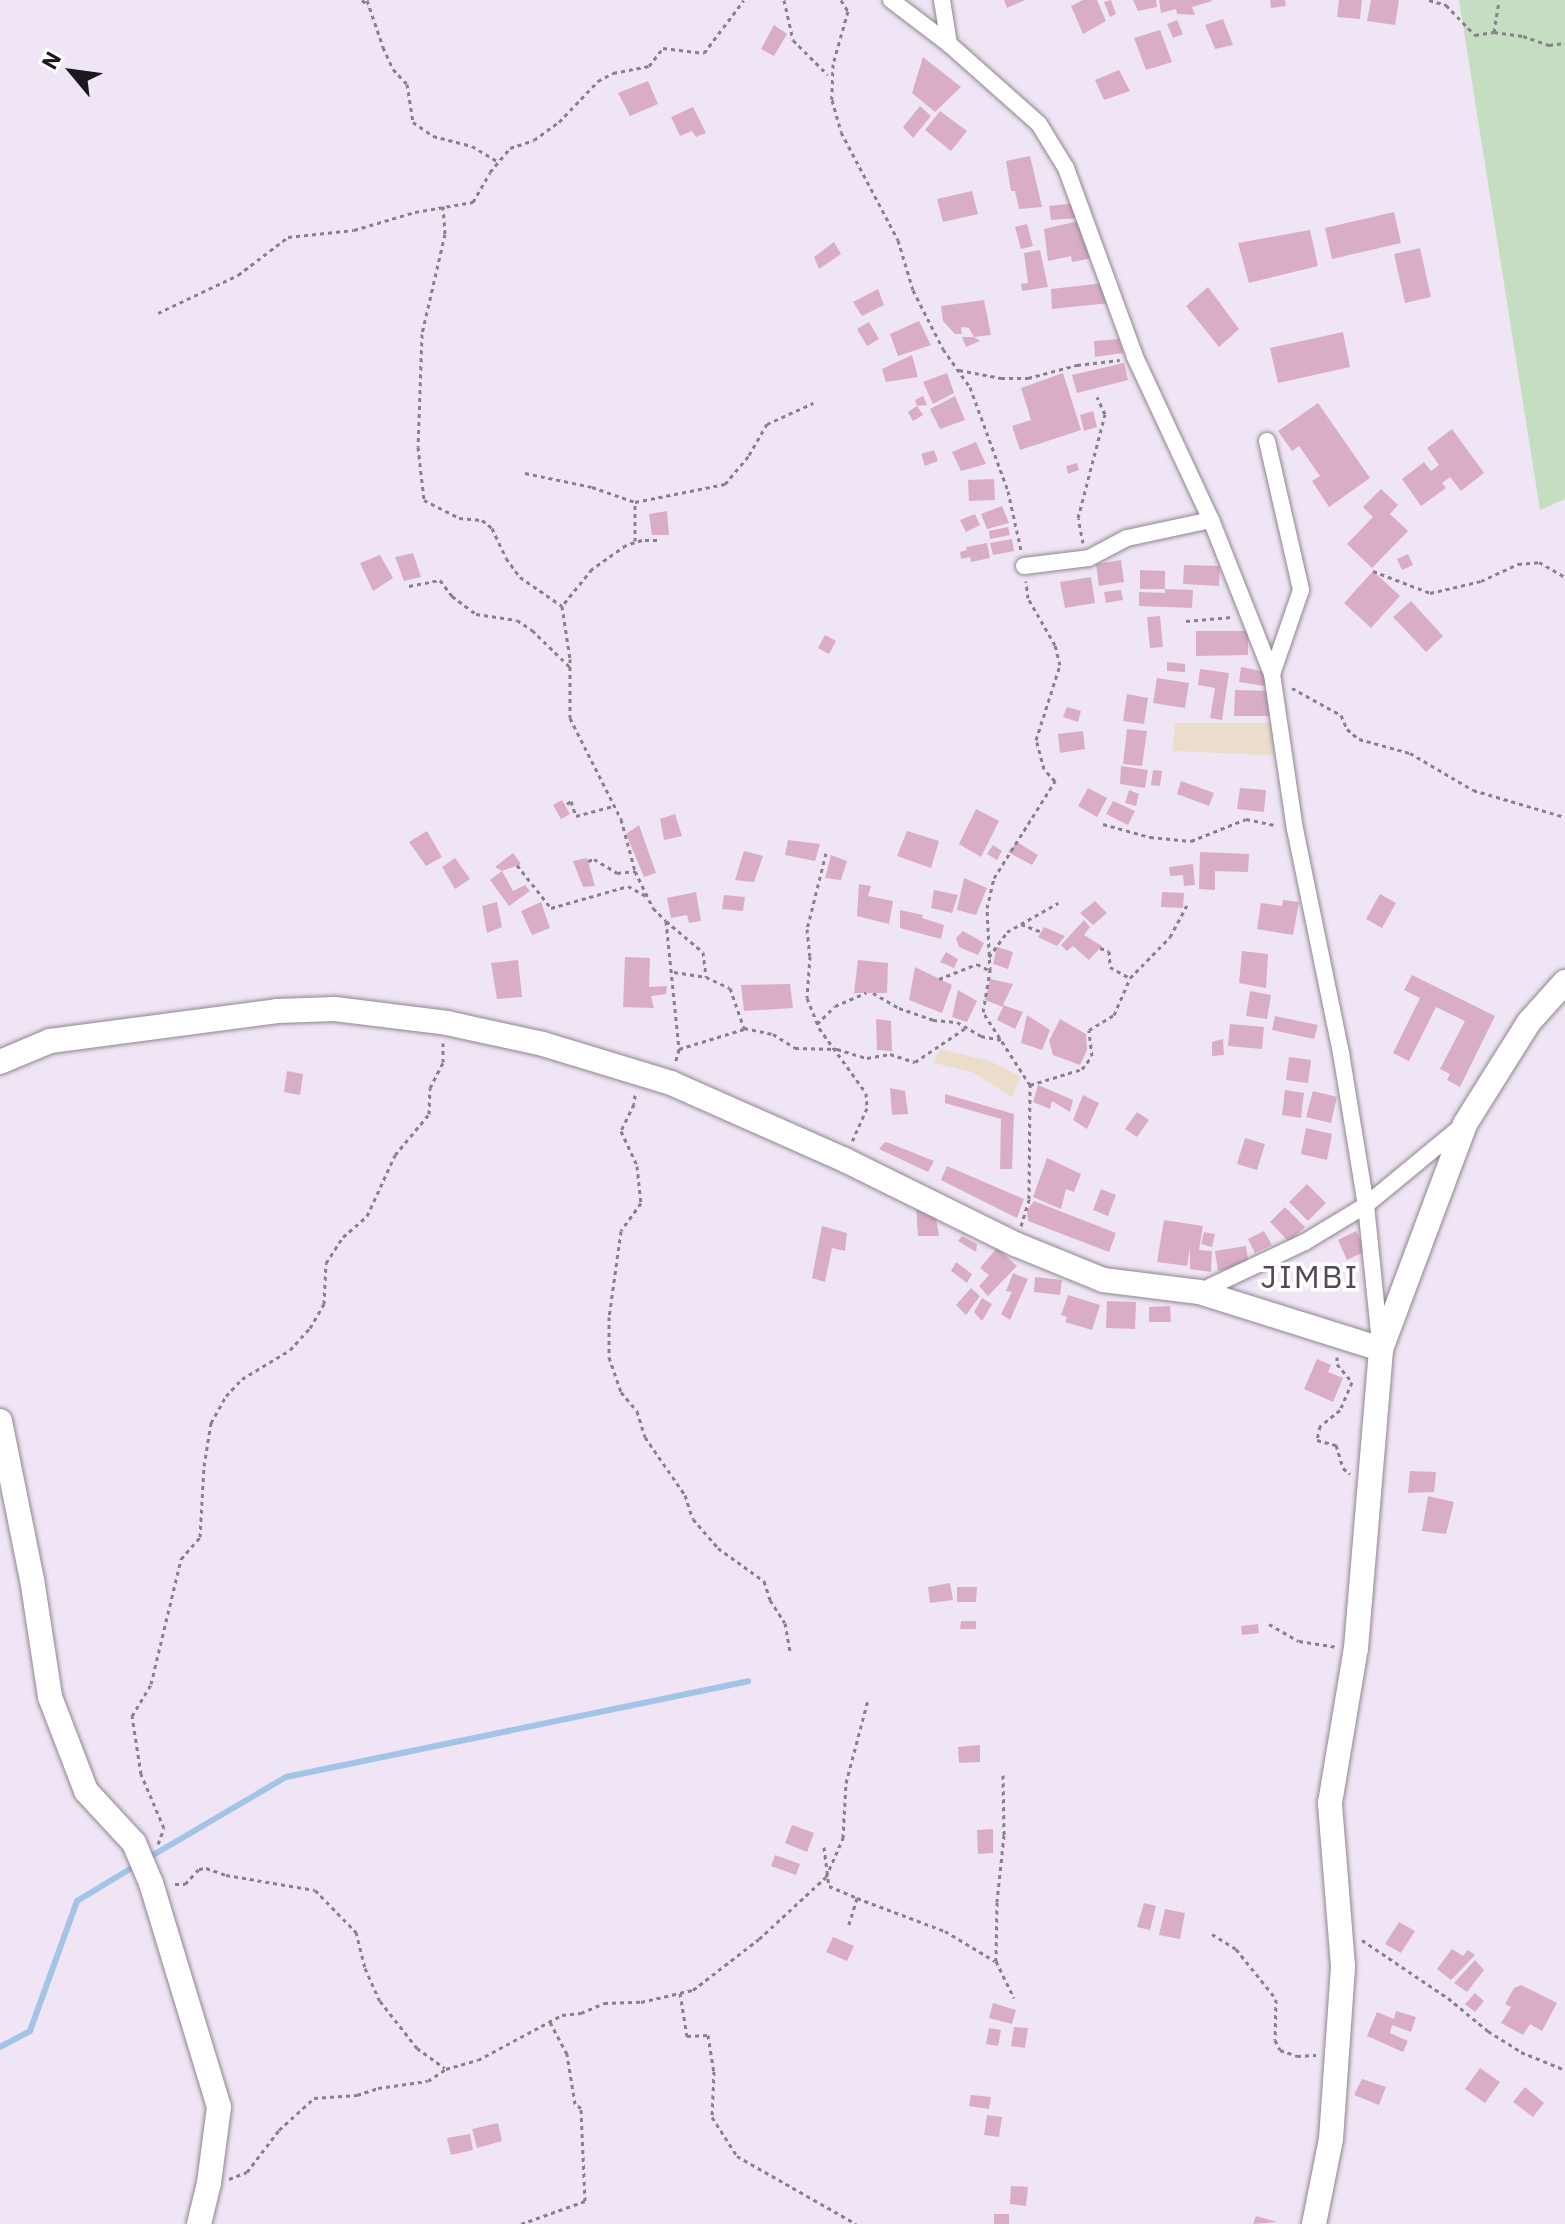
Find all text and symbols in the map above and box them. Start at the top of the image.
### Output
north arrow [32,32,112,112]
text: N [34,46,67,74]
district label: JIMBI [1261,1257,1359,1295]

